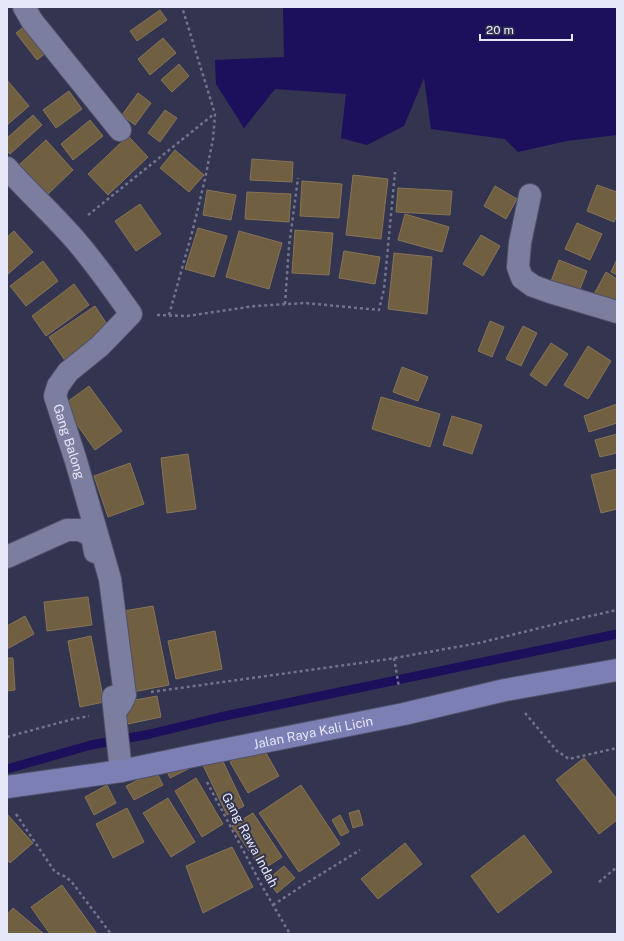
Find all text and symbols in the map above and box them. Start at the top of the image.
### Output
scale bar [480,16,572,42]
text: 20 m [486,23,514,37]
street label: Gang Balong [51,402,88,481]
street label: Jalan Raya Kali Licin [252,713,374,751]
street label: Gang Rawa Indah [219,790,281,890]

